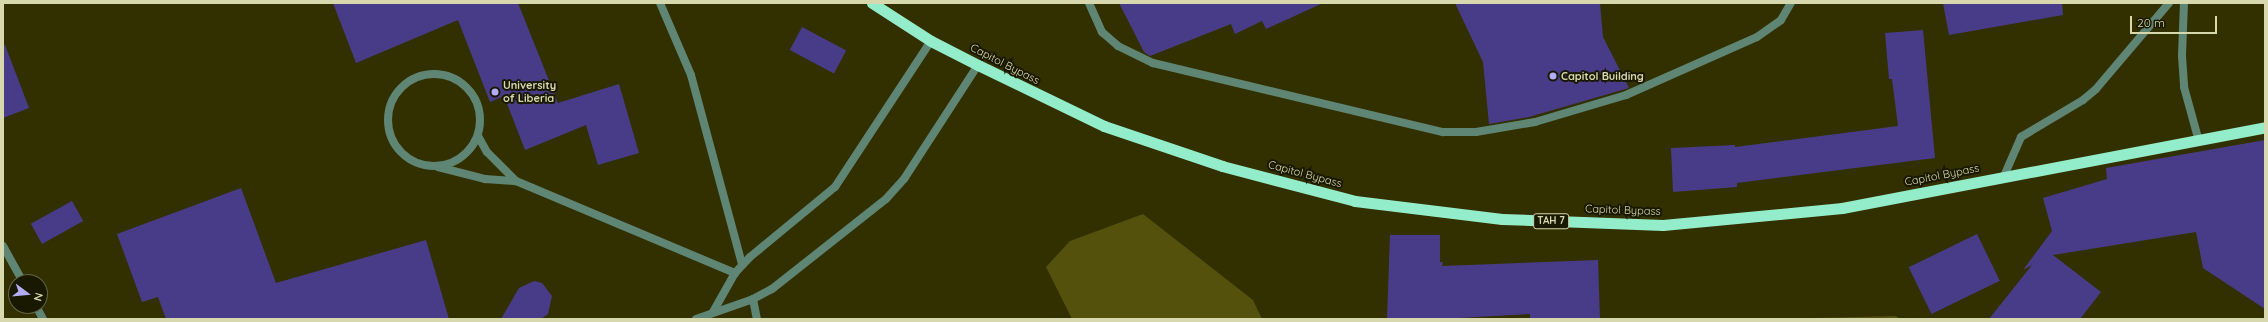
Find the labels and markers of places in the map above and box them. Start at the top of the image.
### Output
place label: Capitol Building [1561,69,1644,83]
marker: Capitol Building [1548,71,1558,81]
place label: University of Liberia [503,79,556,105]
marker: University of Liberia [490,87,500,97]

